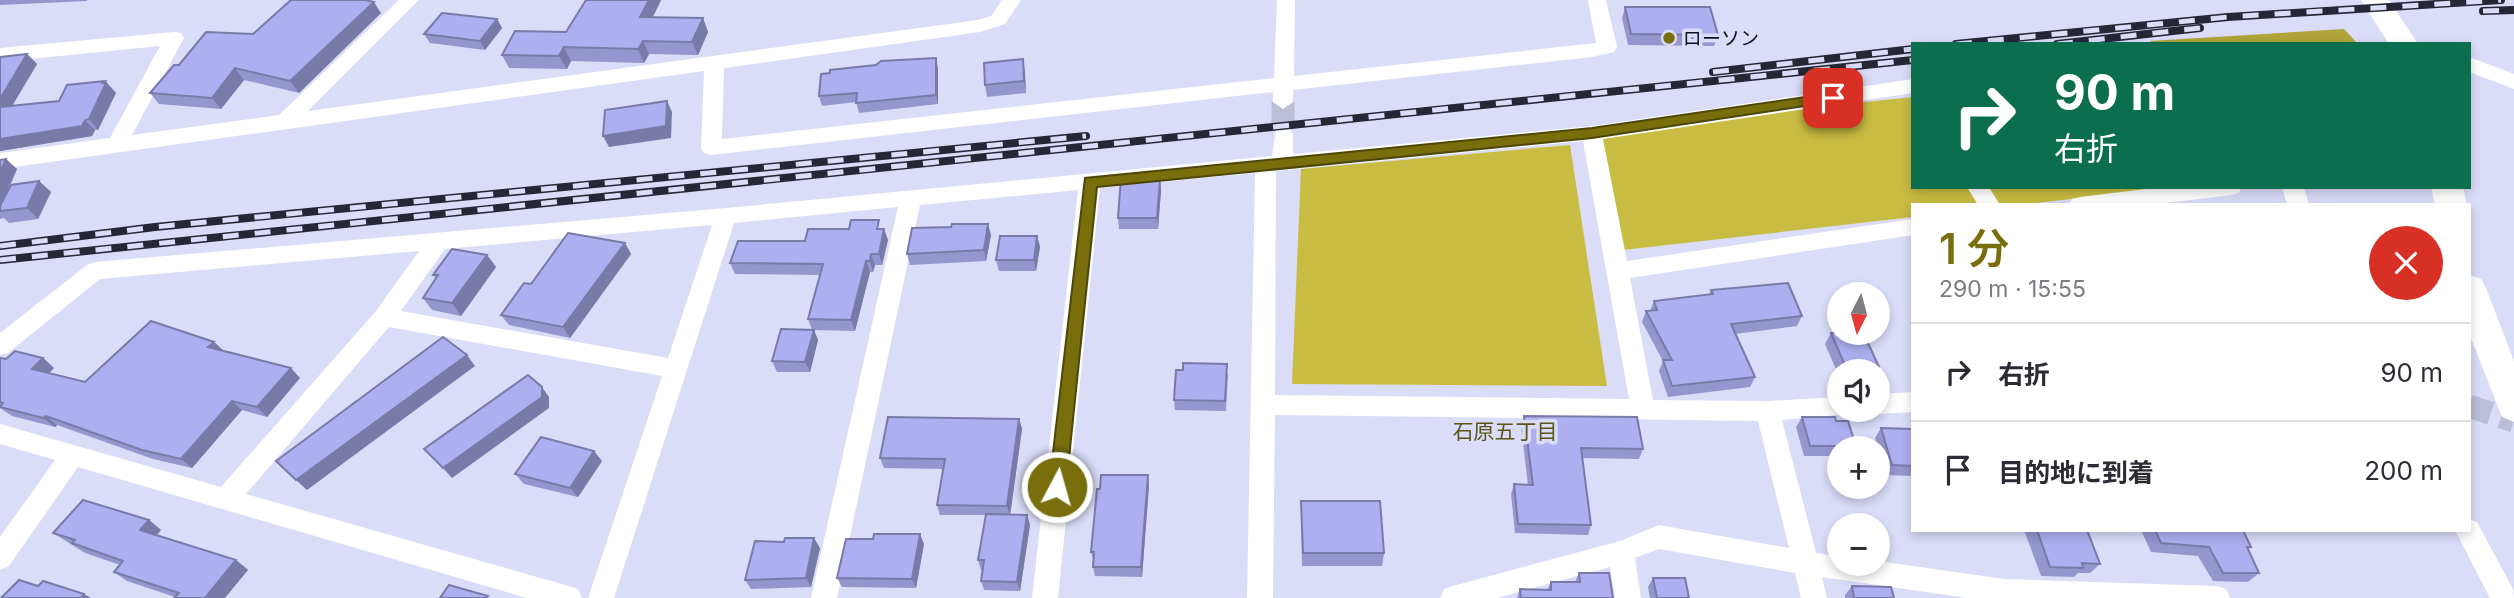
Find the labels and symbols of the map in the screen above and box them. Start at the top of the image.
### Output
place label: ローソン [1683,27,1759,50]
marker: ローソン [1661,30,1677,46]
pin [1803,68,1863,128]
north arrow [1827,282,1890,345]
district label: 石原五丁目 [1453,419,1558,444]
position arrow [1020,450,1094,524]

